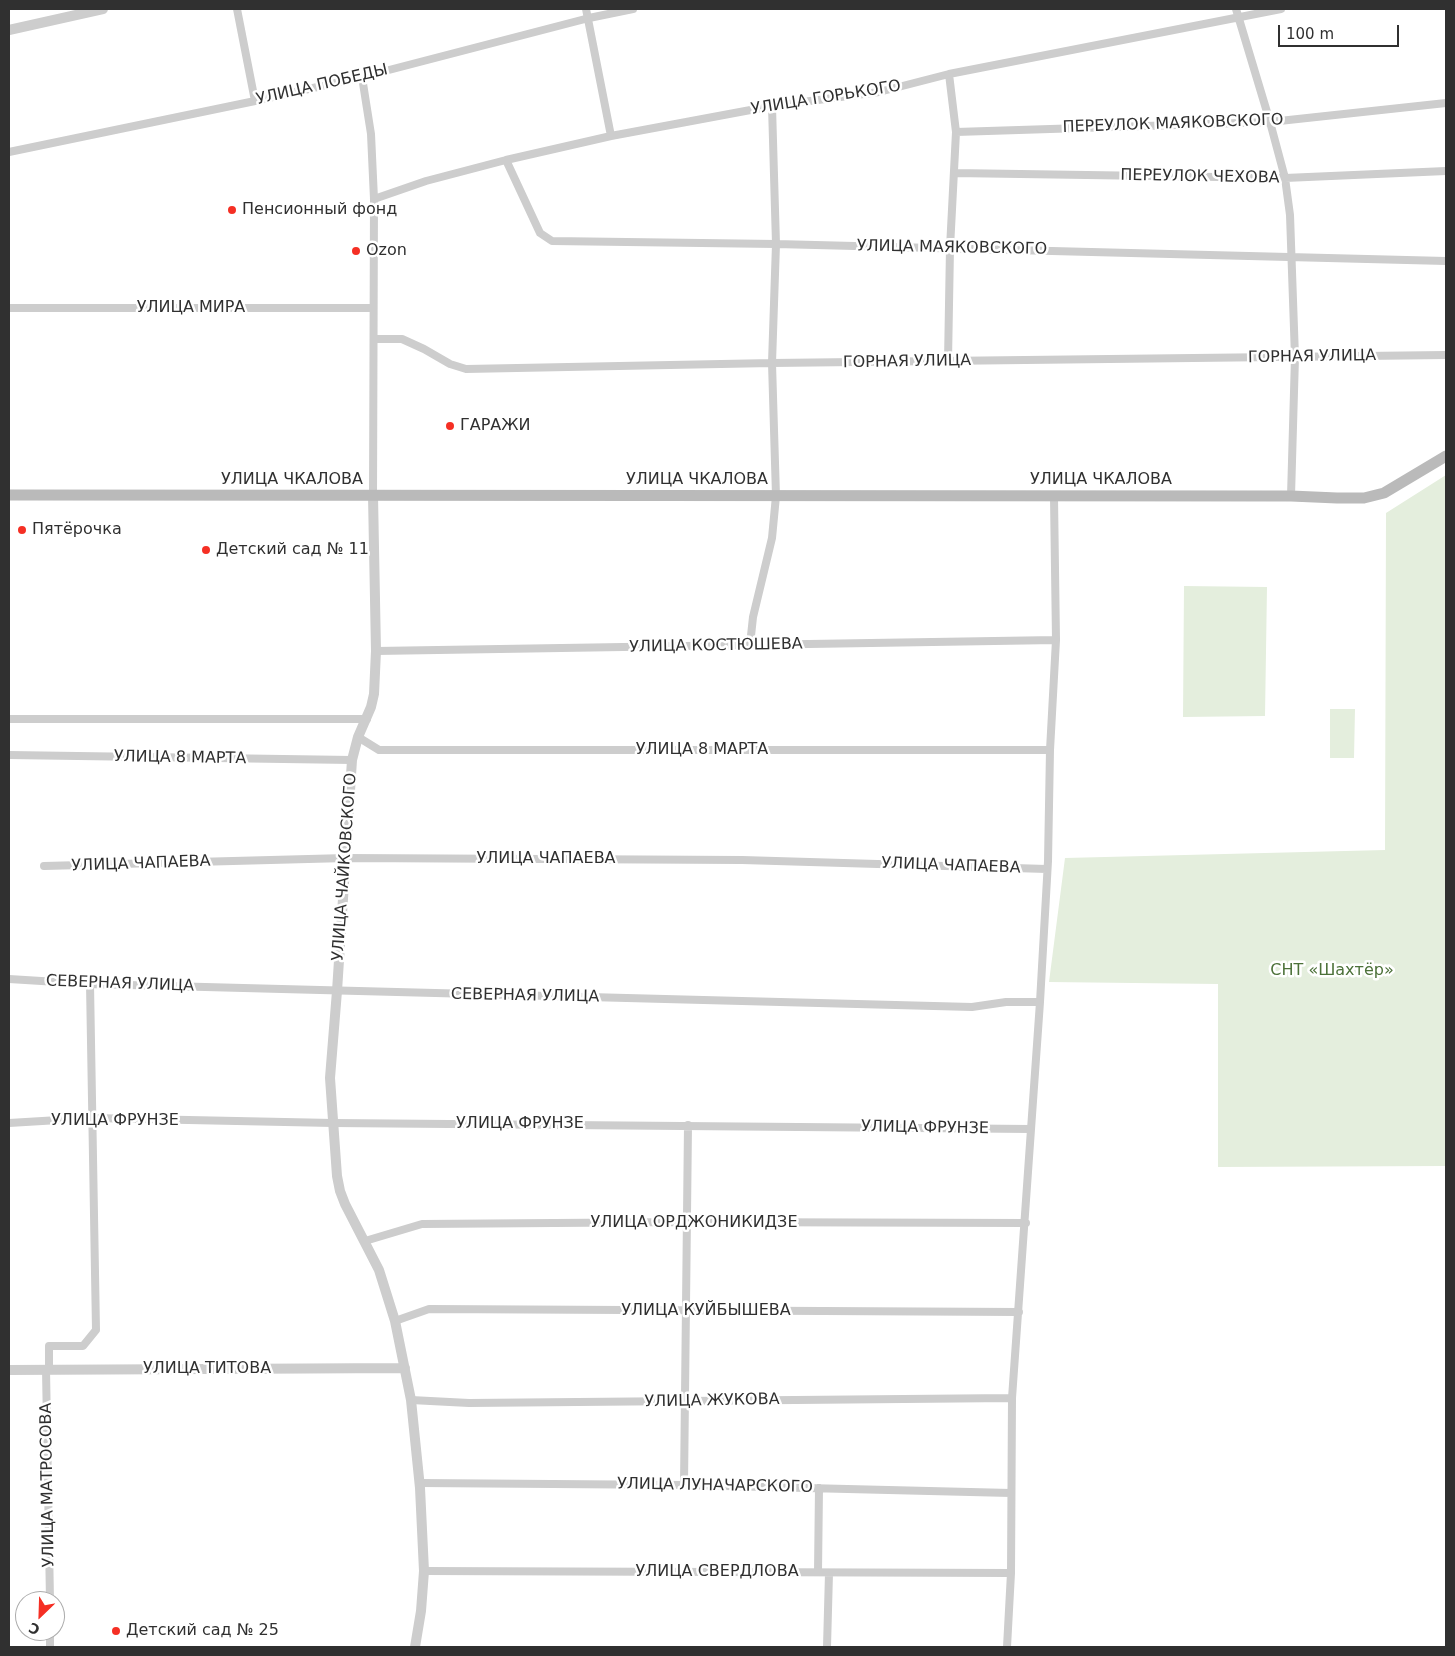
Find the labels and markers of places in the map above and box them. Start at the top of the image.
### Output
place label: Пенсионный фонд [242,200,397,220]
marker: Пенсионный фонд [226,204,238,216]
place label: Ozon [366,241,407,261]
marker: Ozon [350,245,362,257]
place label: ГАРАЖИ [460,416,530,436]
marker: ГАРАЖИ [444,420,456,432]
place label: Пятёрочка [32,520,122,540]
marker: Пятёрочка [16,524,28,536]
place label: Детский сад № 11 [216,540,369,560]
marker: Детский сад № 11 [200,544,212,556]
place label: Детский сад № 25 [126,1621,279,1641]
marker: Детский сад № 25 [110,1625,122,1637]

